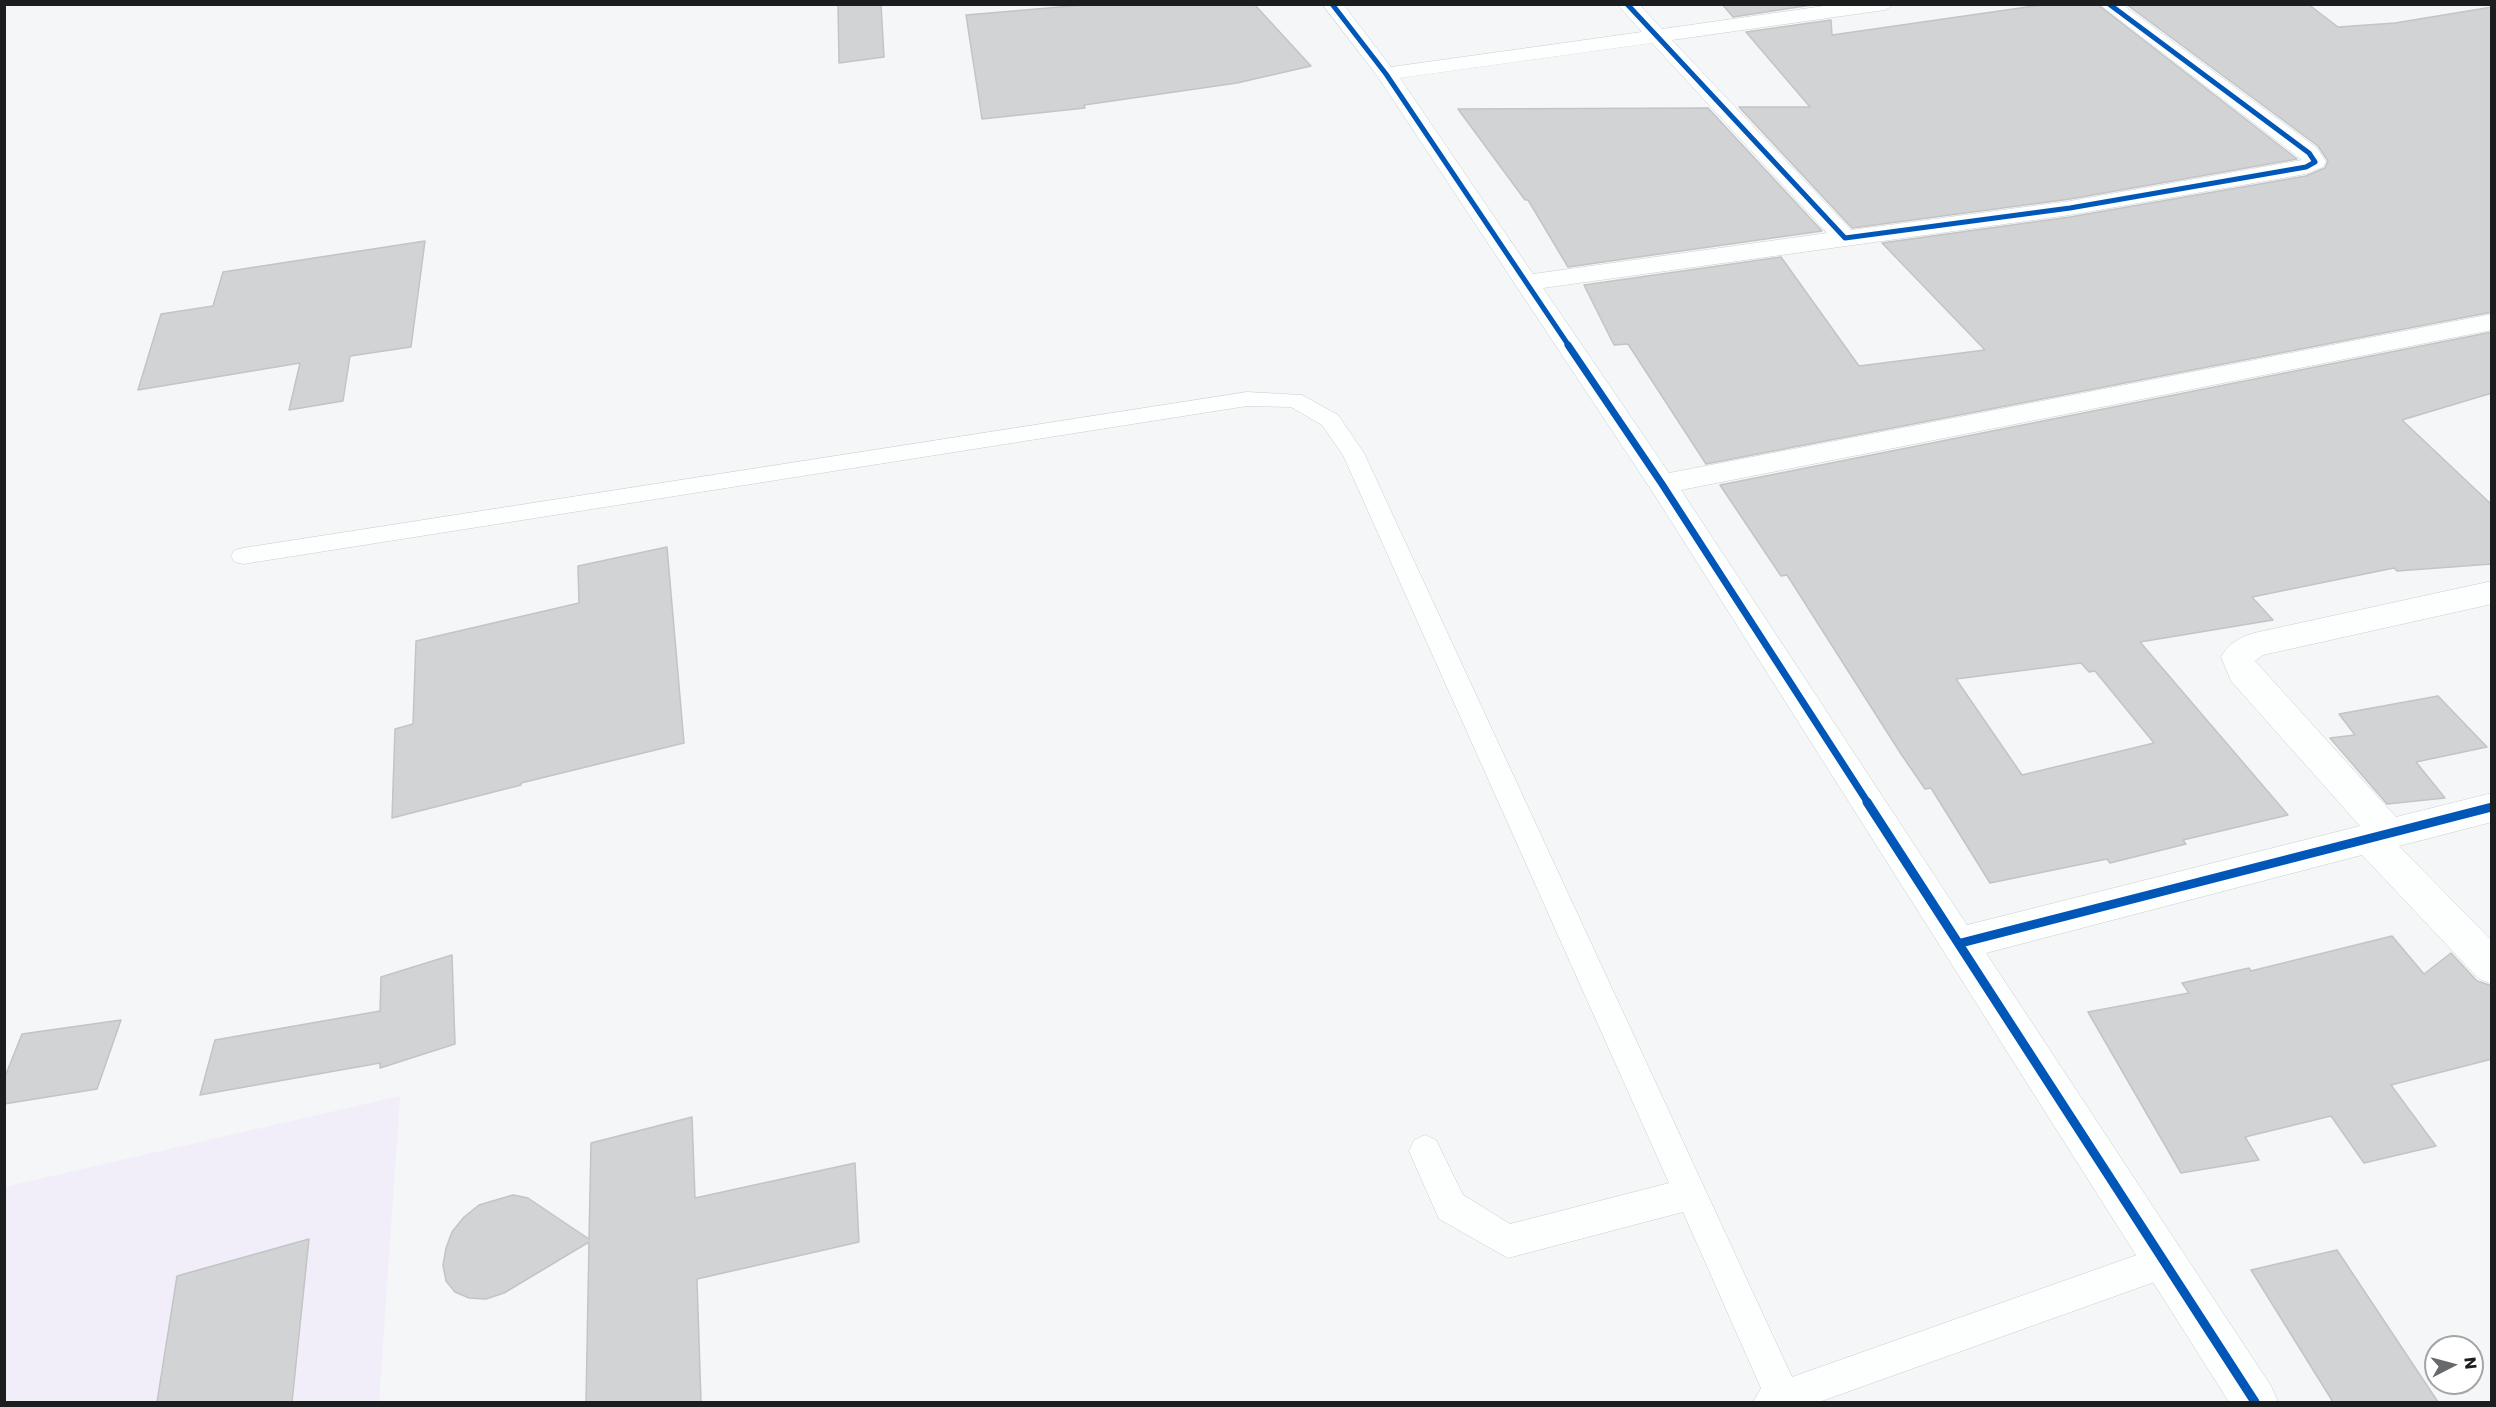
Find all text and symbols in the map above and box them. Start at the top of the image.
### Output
north arrow [2424,1335,2484,1395]
text: N [2458,1356,2482,1370]

